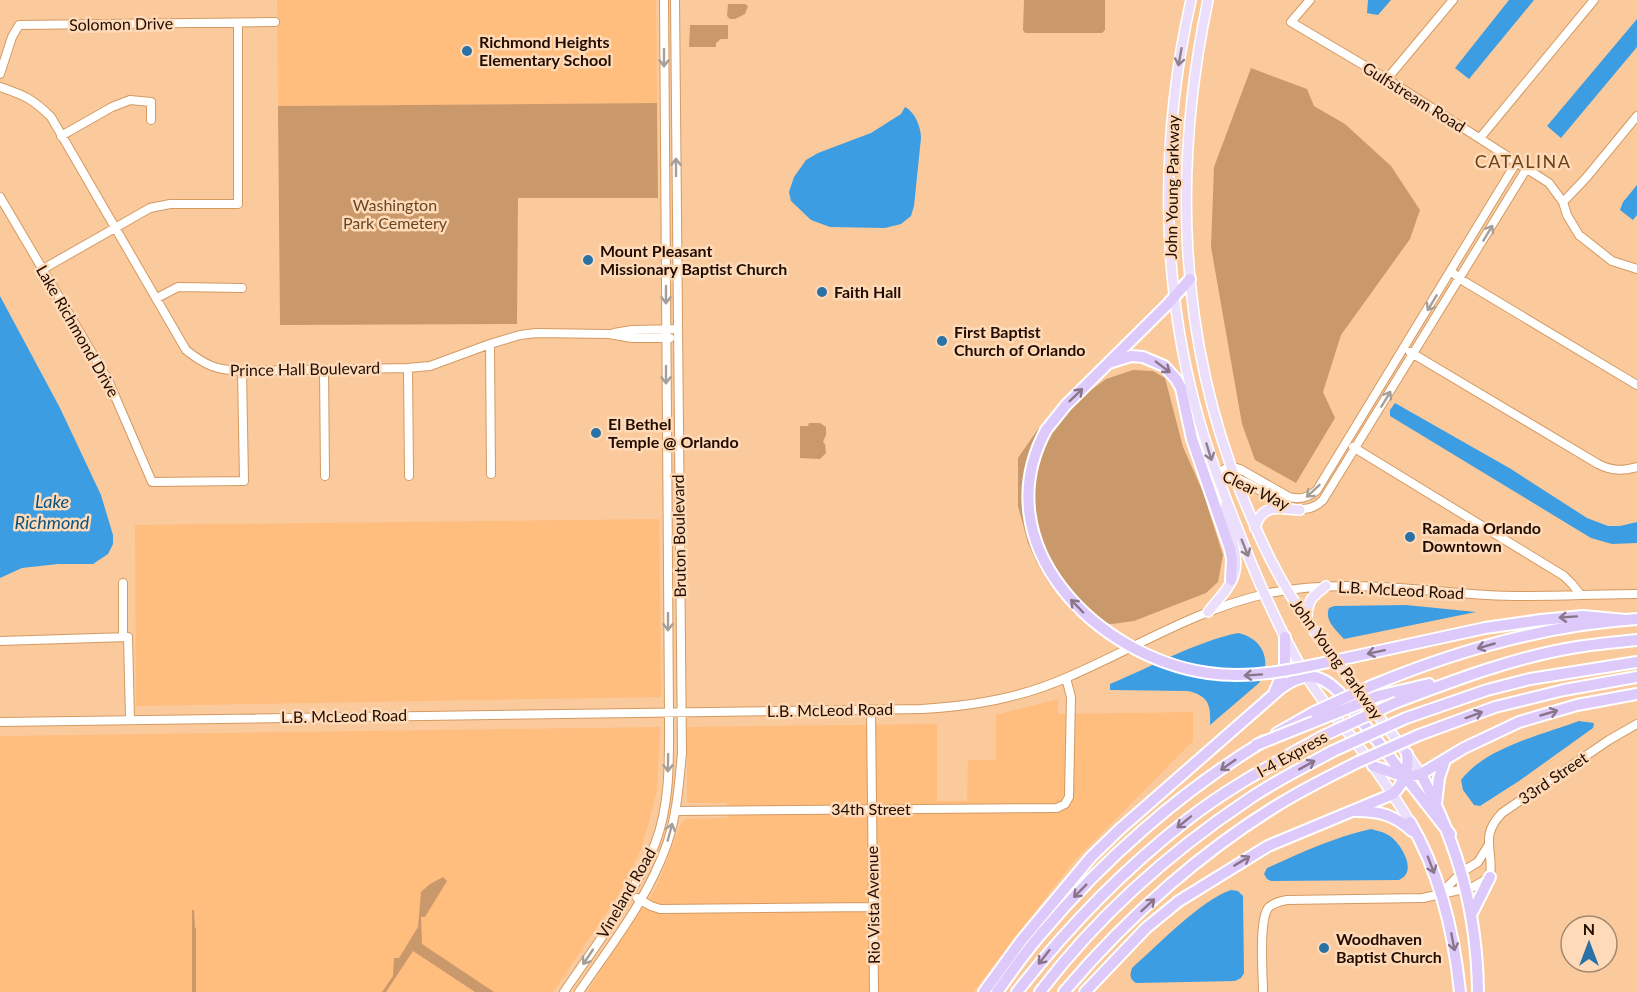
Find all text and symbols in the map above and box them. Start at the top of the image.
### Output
street label: Solomon Drive [69,13,173,34]
place label: Richmond Heights Elementary School [479,32,611,69]
marker: Richmond Heights Elementary School [460,44,474,58]
one-way arrow [1174,47,1185,67]
one-way arrow [658,48,670,68]
street label: Gulfstream Road [1360,57,1469,136]
street label: John Young Parkway [1161,114,1182,259]
district label: CATALINA [1475,150,1571,172]
one-way arrow [670,157,682,177]
park label: Washington Park Cemetery [343,195,448,232]
one-way arrow [1482,225,1494,242]
place label: Mount Pleasant Missionary Baptist Church [600,241,787,278]
marker: Mount Pleasant Missionary Baptist Church [581,253,595,267]
street label: Lake Richmond Drive [33,261,124,400]
place label: Faith Hall [834,282,901,301]
one-way arrow [660,285,672,305]
marker: Faith Hall [815,285,829,299]
one-way arrow [1425,294,1437,311]
place label: First Baptist Church of Orlando [954,322,1085,359]
marker: First Baptist Church of Orlando [935,334,949,348]
street label: Prince Hall Boulevard [230,358,380,379]
one-way arrow [1155,361,1171,373]
one-way arrow [661,365,672,385]
one-way arrow [1069,388,1084,403]
one-way arrow [1380,391,1392,408]
place label: El Bethel Temple @ Orlando [608,414,739,451]
marker: El Bethel Temple @ Orlando [589,426,603,440]
one-way arrow [1204,442,1215,461]
street label: Clear Way [1220,466,1293,514]
street label: Bruton Boulevard [668,474,689,598]
one-way arrow [1306,484,1321,498]
water label: Lake Richmond [15,490,90,533]
place label: Ramada Orlando Downtown [1422,518,1541,555]
marker: Ramada Orlando Downtown [1403,530,1417,544]
one-way arrow [1240,538,1251,557]
street label: L.B. McLeod Road [1338,577,1464,602]
street label: John Young Parkway [1287,595,1388,723]
one-way arrow [1070,598,1085,613]
one-way arrow [662,611,674,631]
one-way arrow [1559,612,1578,623]
one-way arrow [1477,641,1496,652]
one-way arrow [1367,646,1386,658]
one-way arrow [1244,669,1264,680]
street label: L.B. McLeod Road [767,699,893,720]
street label: L.B. McLeod Road [281,705,407,726]
one-way arrow [1539,707,1558,718]
one-way arrow [1464,708,1482,719]
street label: I-4 Express [1253,726,1330,781]
street label: 33rd Street [1515,747,1591,808]
one-way arrow [662,752,674,772]
one-way arrow [1220,759,1237,771]
one-way arrow [1297,759,1315,770]
street label: 34th Street [831,799,911,818]
one-way arrow [1177,816,1193,829]
one-way arrow [664,823,676,842]
street label: Vineland Road [592,844,659,941]
street label: Rio Vista Avenue [862,846,883,964]
one-way arrow [1233,855,1250,867]
one-way arrow [1426,856,1437,874]
one-way arrow [1073,884,1087,899]
one-way arrow [1141,898,1156,912]
north arrow [1559,914,1619,974]
text: N [1583,919,1595,938]
place label: Woodhaven Baptist Church [1336,929,1442,966]
one-way arrow [1448,932,1459,952]
marker: Woodhaven Baptist Church [1317,941,1331,955]
one-way arrow [582,948,594,965]
one-way arrow [1038,949,1051,965]

